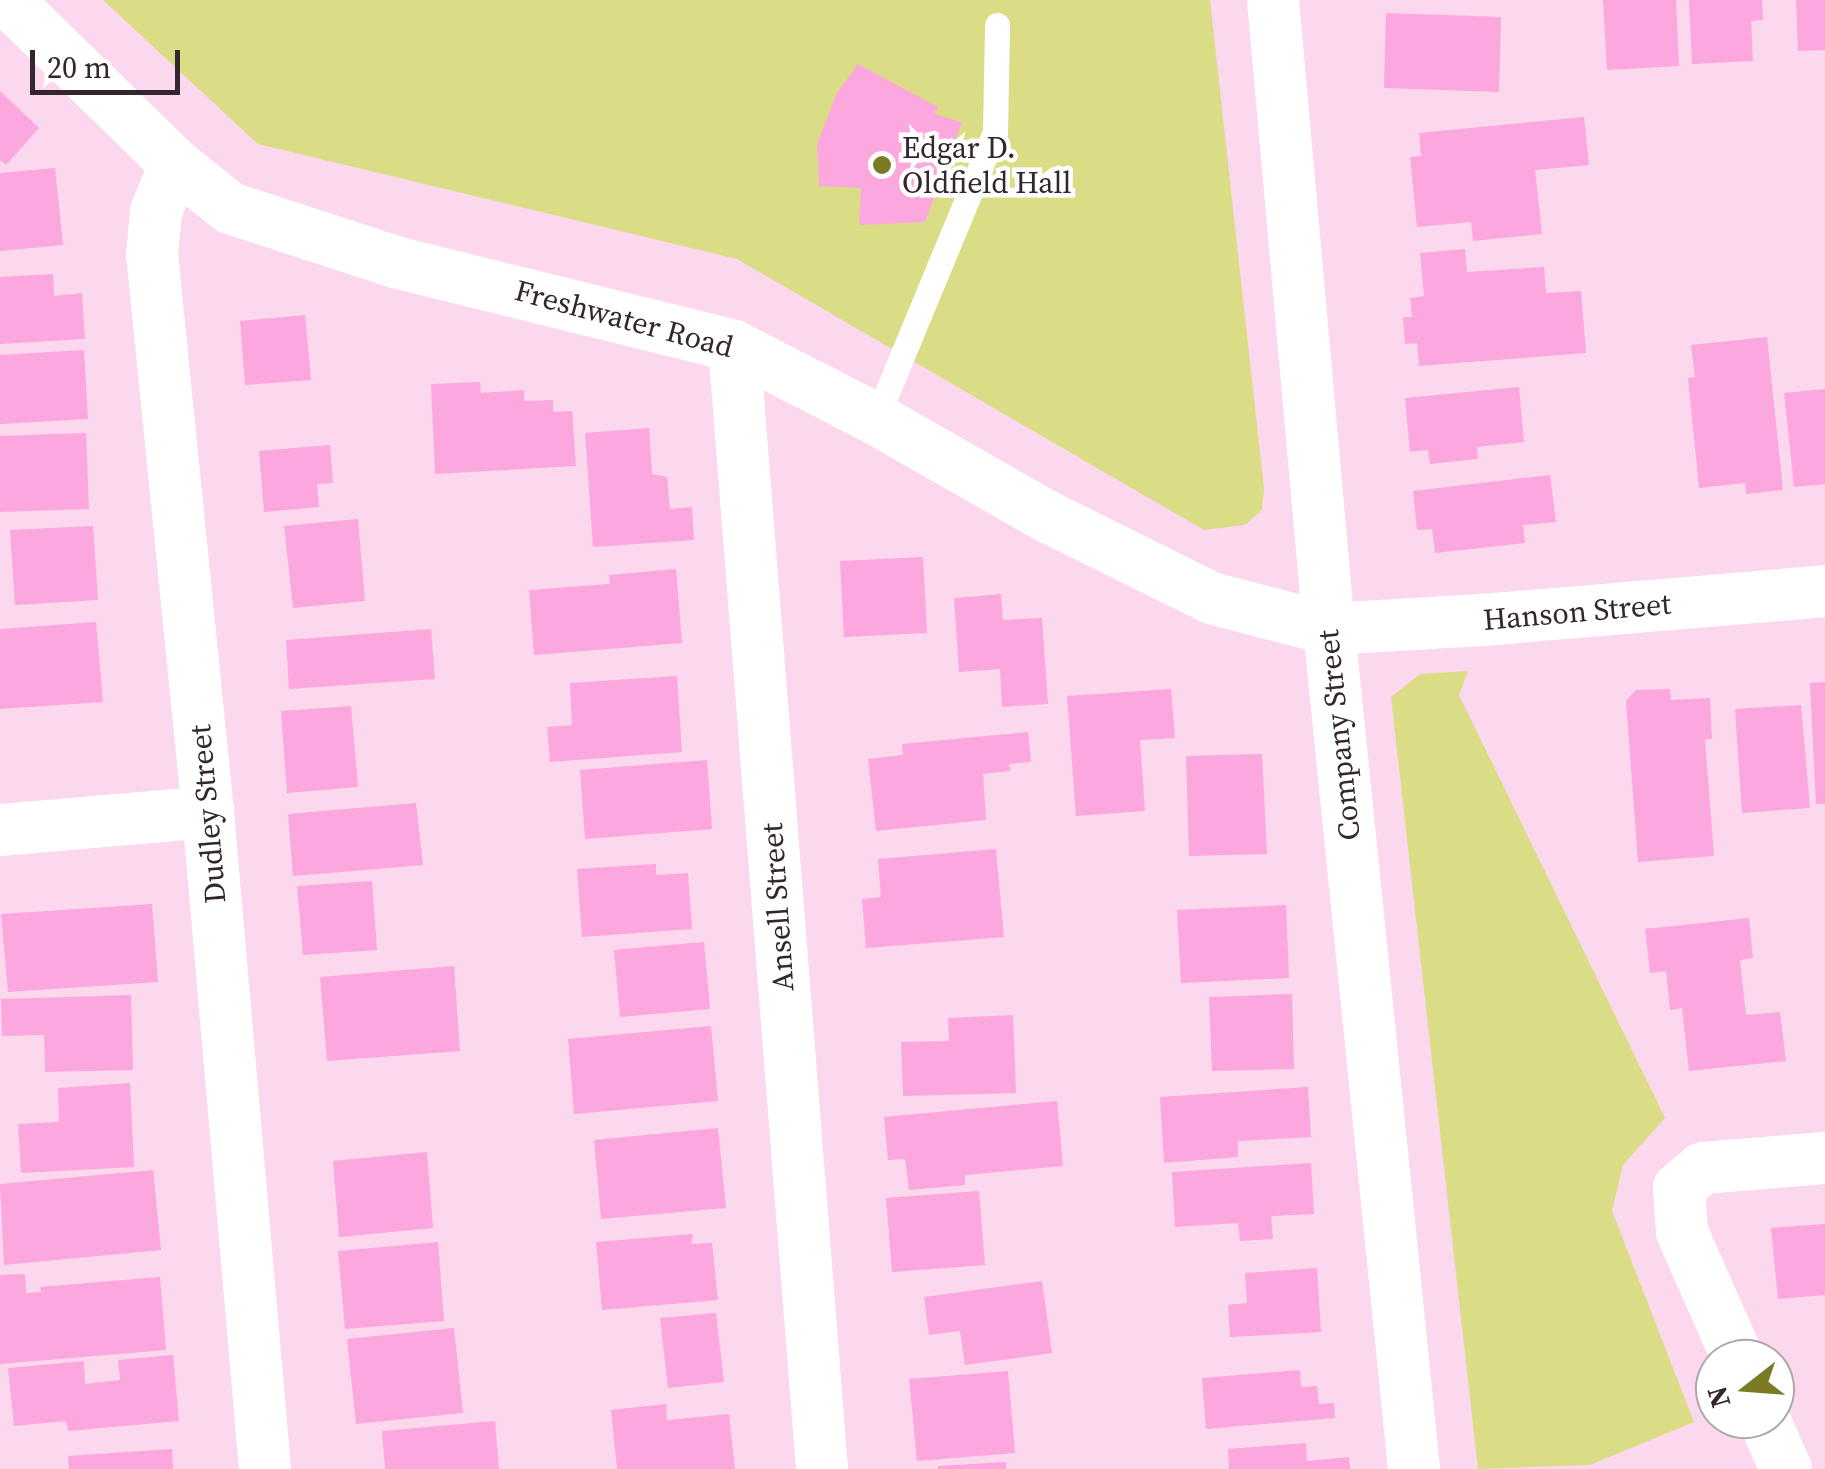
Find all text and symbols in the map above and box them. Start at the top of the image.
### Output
scale bar [35,30,185,92]
text: 20 m [47,47,111,88]
place label: Edgar D. Oldfield Hall [902,130,1071,200]
marker: Edgar D. Oldfield Hall [871,154,893,176]
street label: Freshwater Road [511,273,737,365]
street label: Hanson Street [1482,586,1672,638]
street label: Company Street [1310,628,1368,842]
street label: Dudley Street [182,723,234,905]
street label: Ansell Street [754,822,802,992]
north arrow [1695,1339,1795,1439]
text: N [1697,1382,1739,1412]

